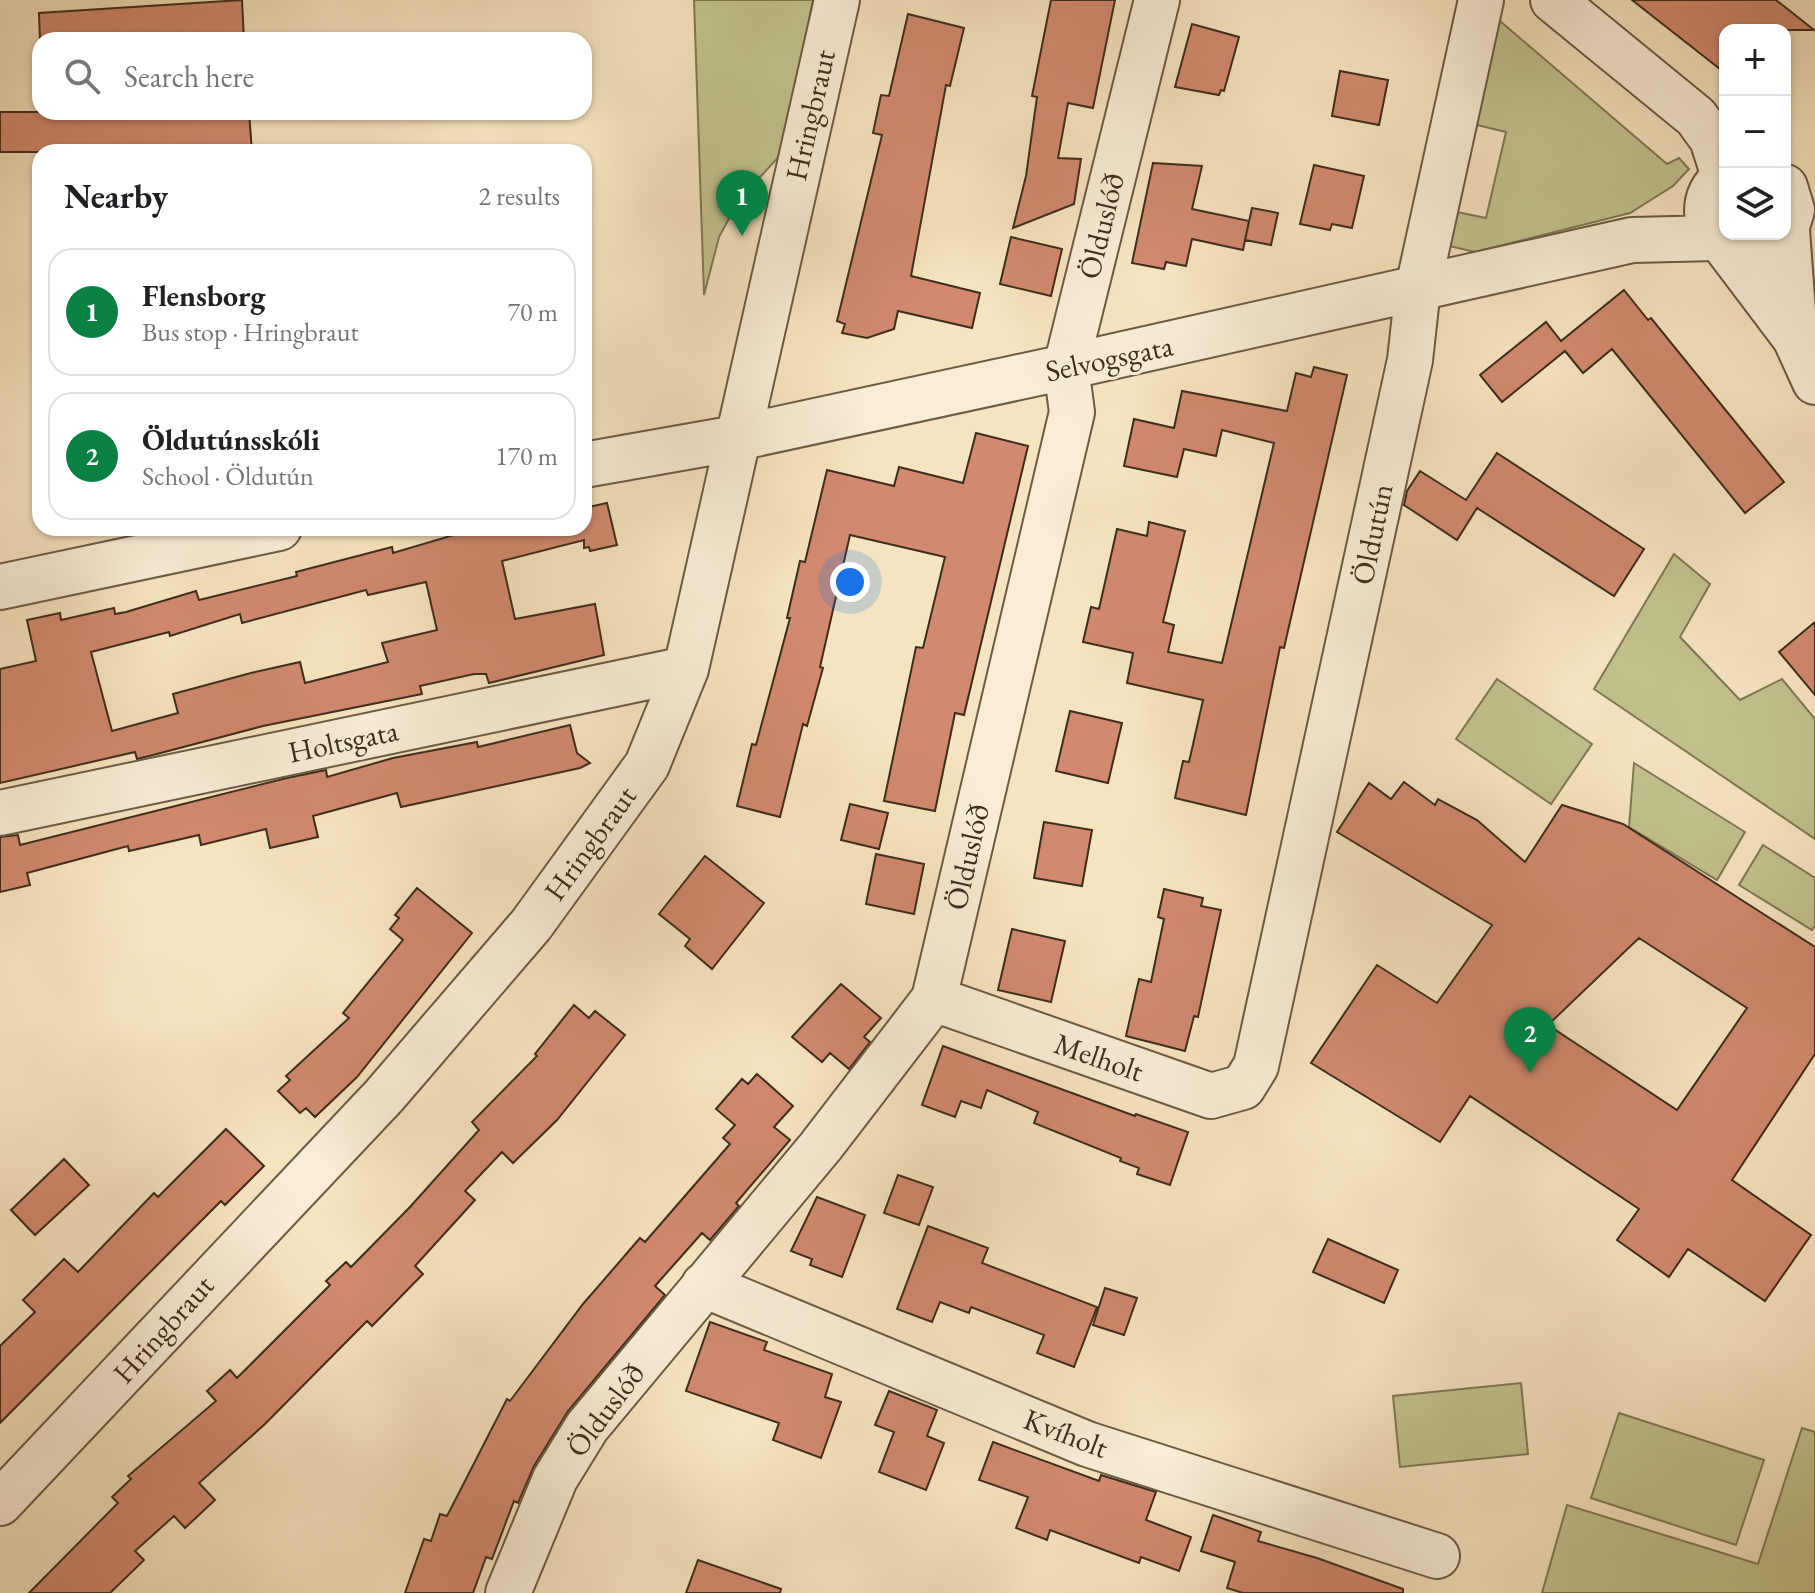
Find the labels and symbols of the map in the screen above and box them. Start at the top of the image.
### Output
street label: Hringbraut [776,45,844,184]
street label: Ölduslóð [1069,169,1133,283]
pin: 1 [716,170,768,236]
street label: Selvogsgata [1042,325,1176,391]
street label: Öldutún [1342,480,1402,588]
your location [830,562,870,602]
street label: Holtsgata [284,710,402,772]
street label: Hringbraut [535,777,645,908]
street label: Ölduslóð [936,800,998,914]
pin: 2 [1504,1007,1556,1073]
street label: Melholt [1049,1024,1149,1091]
street label: Hringbraut [104,1266,222,1392]
street label: Ölduslóð [557,1355,653,1465]
street label: Kvíholt [1018,1399,1114,1467]

